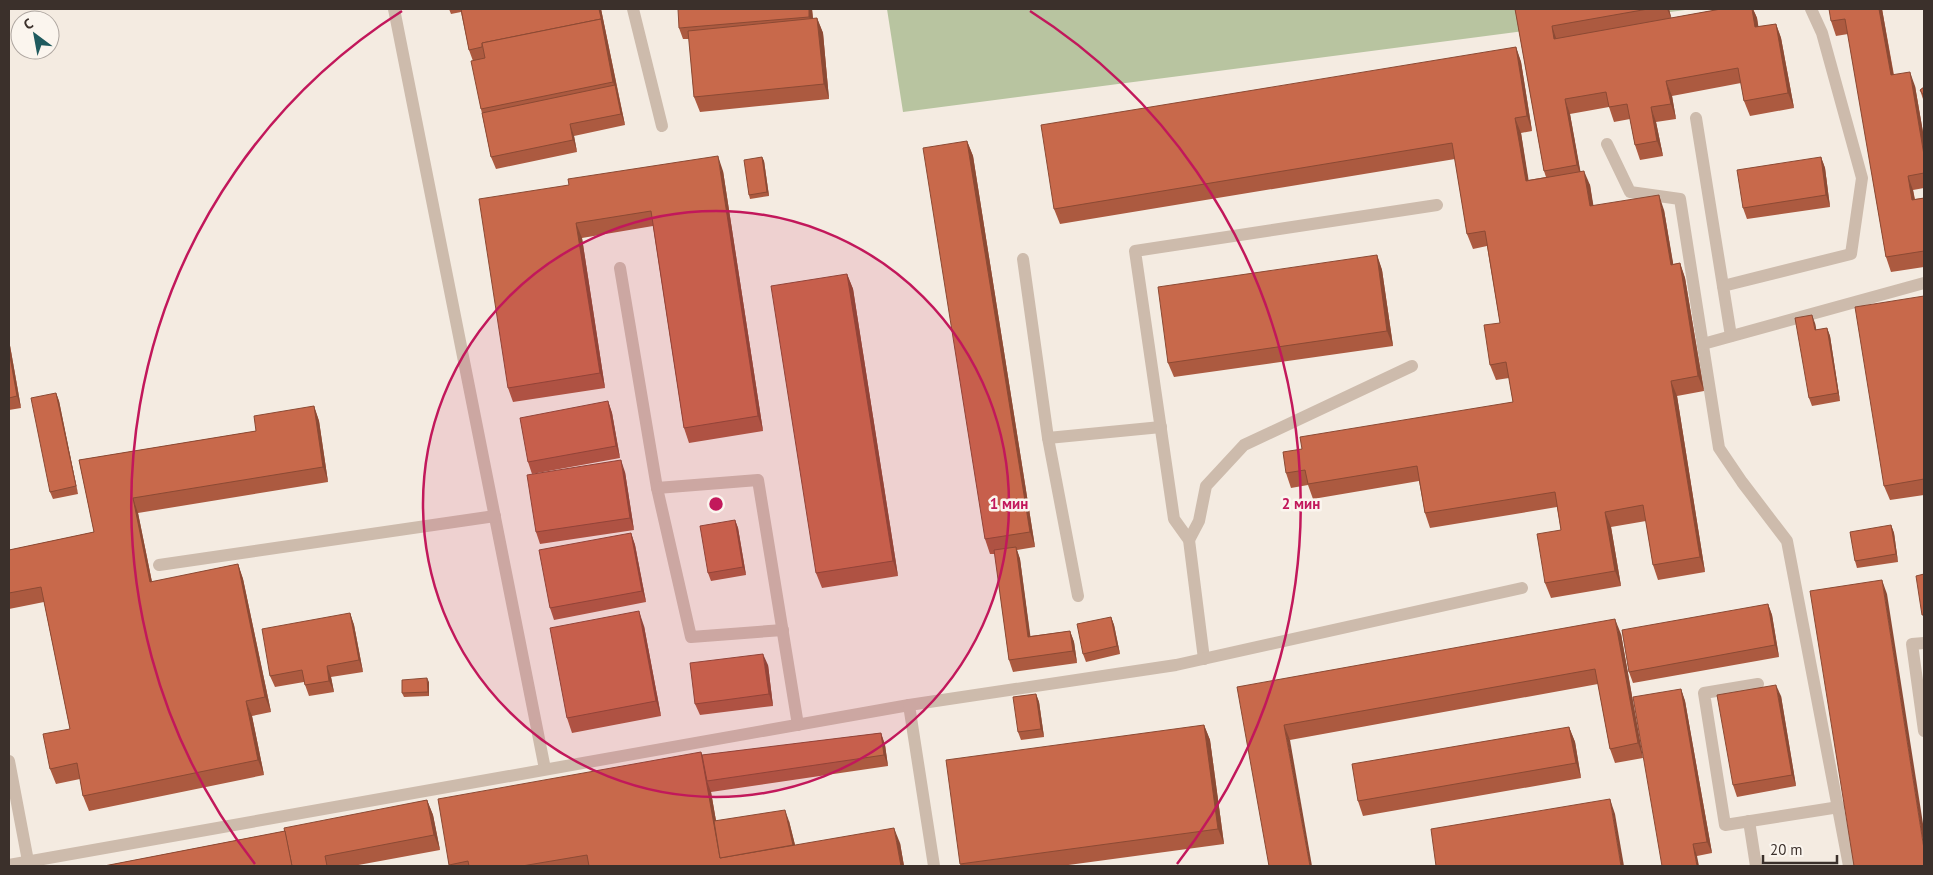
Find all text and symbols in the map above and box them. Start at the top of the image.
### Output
north arrow [10,10,60,60]
text: С [20,14,36,34]
text: 1 мин [990,494,1028,513]
text: 2 мин [1282,494,1320,513]
centre of rings [707,495,725,513]
scale bar [1763,832,1837,864]
text: 20 m [1770,840,1803,859]

